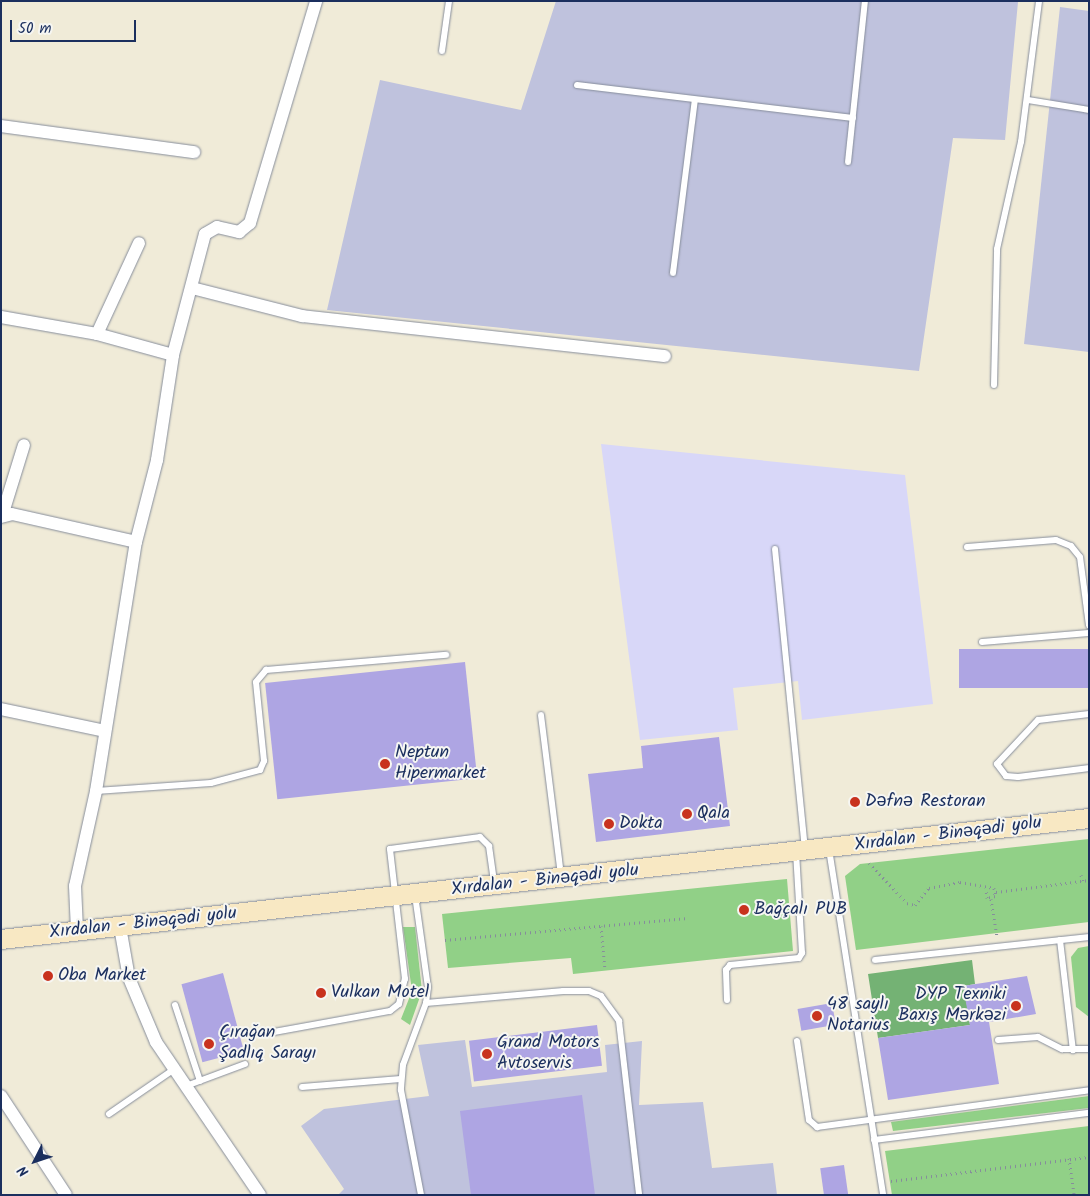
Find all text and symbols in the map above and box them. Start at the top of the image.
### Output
scale bar [12,10,139,42]
text: 50 m [18,17,52,41]
place label: Neptun Hipermarket [395,743,486,786]
marker: Neptun Hipermarket [379,758,391,770]
place label: Dəfnə Restoran [865,791,986,813]
marker: Dəfnə Restoran [849,796,861,808]
place label: Qala [697,803,730,825]
marker: Qala [681,808,693,820]
place label: Dokta [619,813,663,835]
street label: Xırdalan - Binəqədi yolu [853,813,1043,857]
marker: Dokta [603,818,615,830]
street label: Xırdalan - Binəqədi yolu [450,860,640,902]
place label: Bağçalı PUB [754,899,847,921]
street label: Xırdalan - Binəqədi yolu [48,903,238,945]
marker: Bağçalı PUB [738,904,750,916]
place label: Oba Market [58,965,146,987]
marker: Oba Market [42,970,54,982]
place label: Vulkan Motel [331,982,429,1004]
place label: DYP Texniki Baxış Mərkəzi [898,985,1006,1028]
marker: Vulkan Motel [315,987,327,999]
place label: 48 saylı Notarius [827,995,889,1038]
marker: DYP Texniki Baxış Mərkəzi [1010,1000,1022,1012]
marker: 48 saylı Notarius [811,1010,823,1022]
place label: Çırağan Şadlıq Sarayı [219,1023,316,1066]
place label: Grand Motors Avtoservis [497,1033,599,1076]
marker: Çırağan Şadlıq Sarayı [203,1038,215,1050]
marker: Grand Motors Avtoservis [481,1048,493,1060]
north arrow [10,1136,60,1186]
text: N [12,1160,35,1181]

